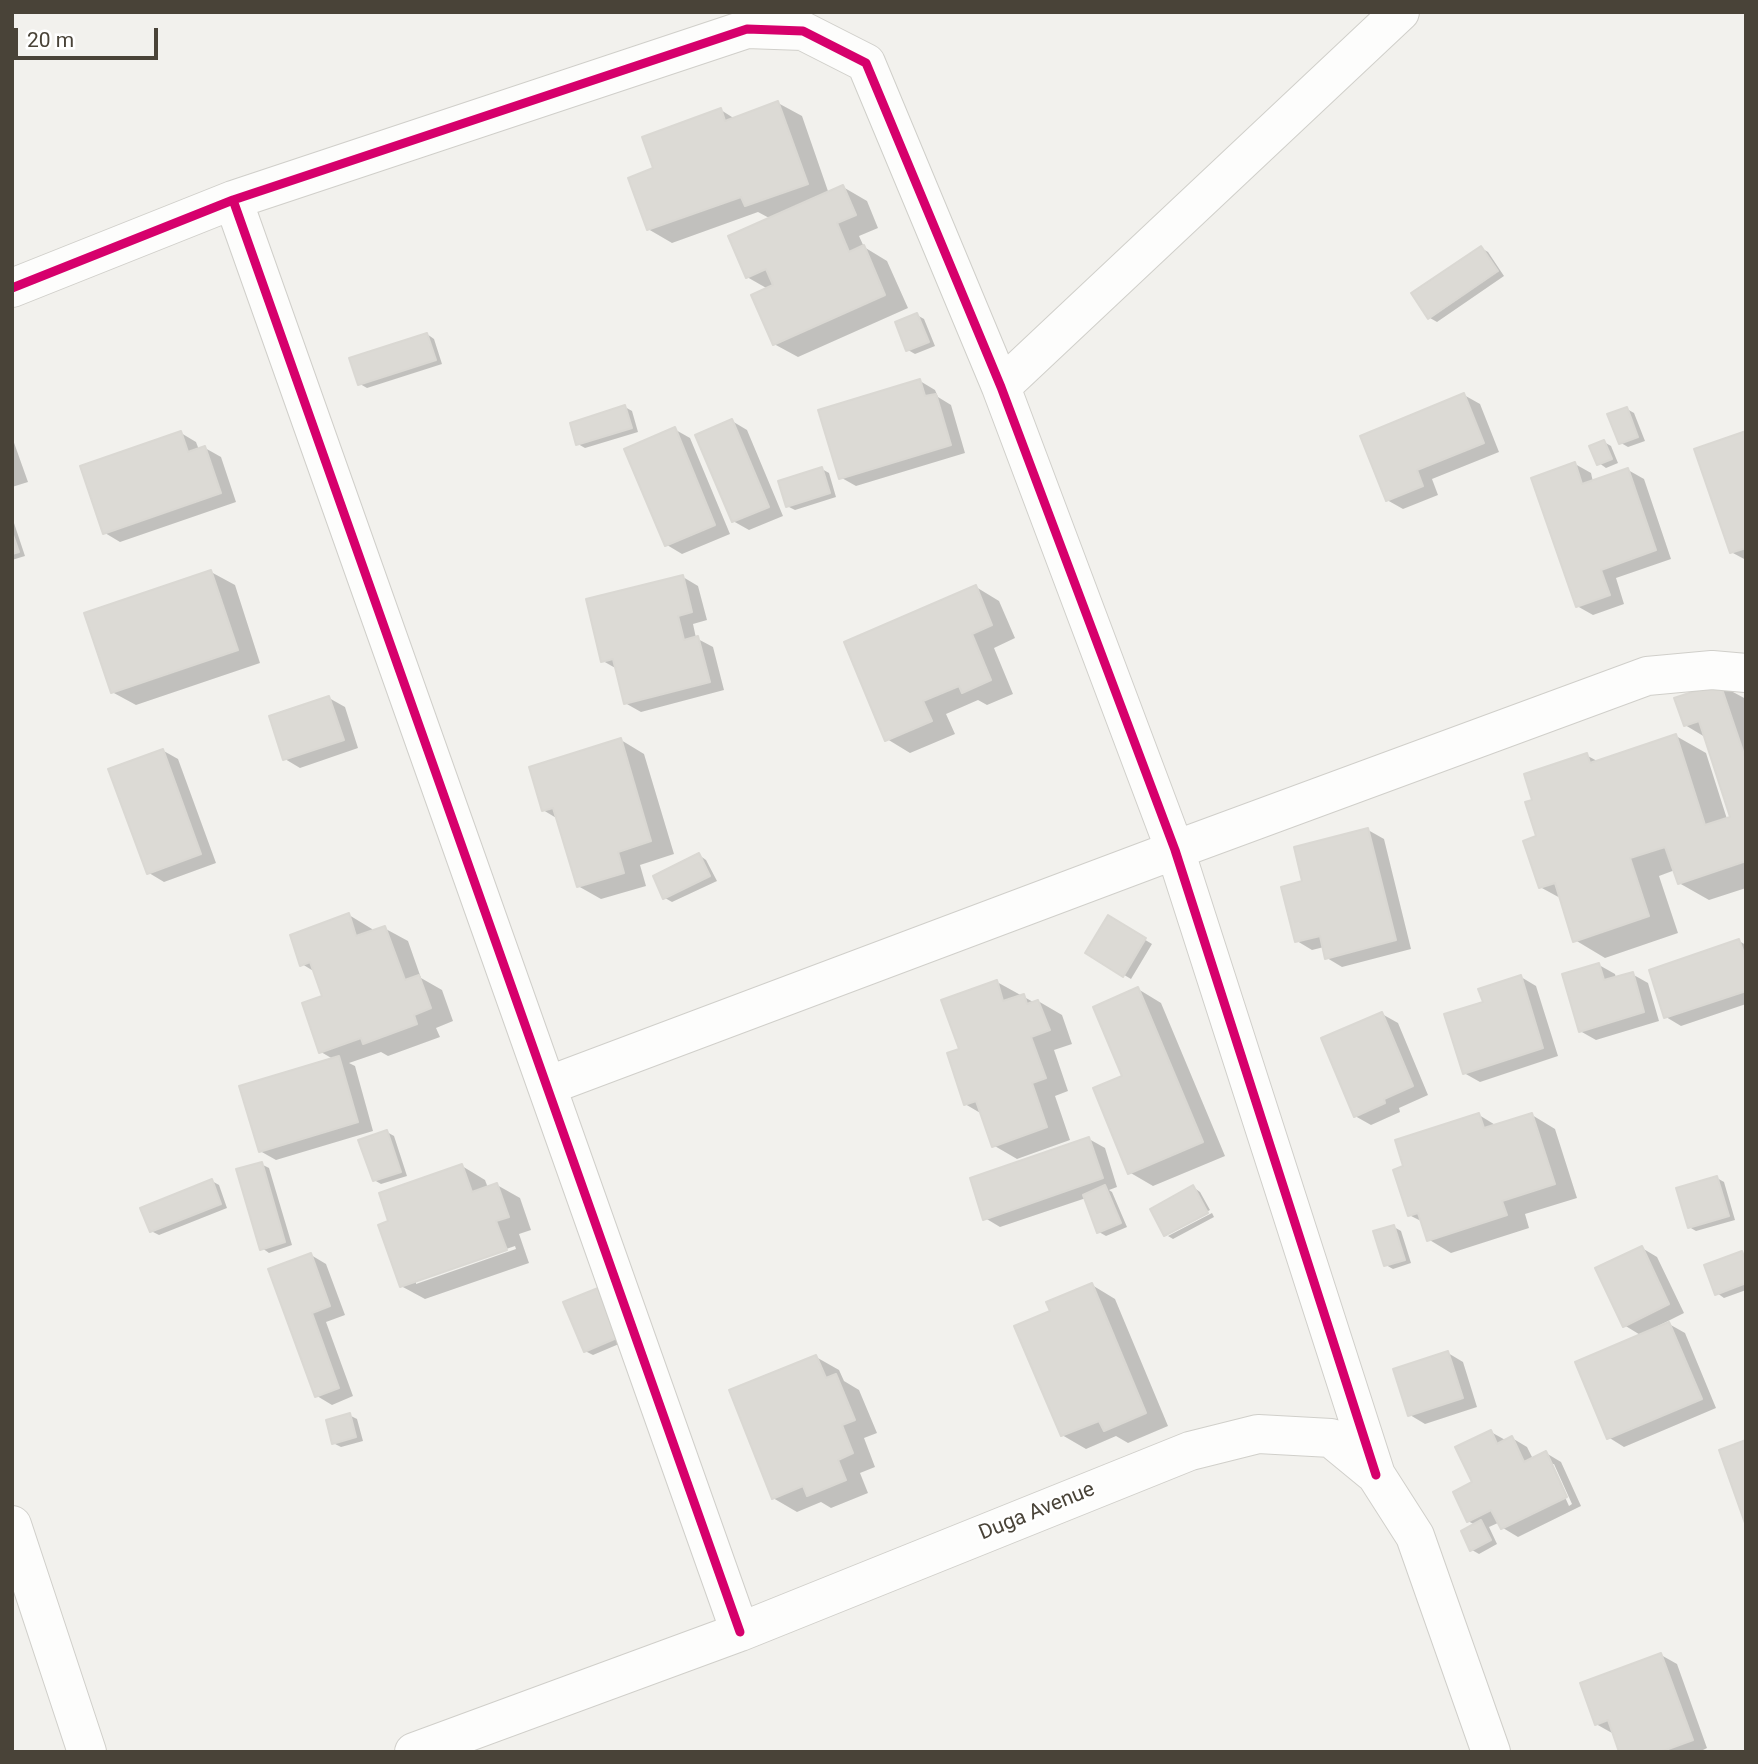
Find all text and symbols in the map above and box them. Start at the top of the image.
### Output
scale bar [18,14,161,58]
text: 20 m [27,28,74,52]
street label: Duga Avenue [976,1477,1098,1547]

